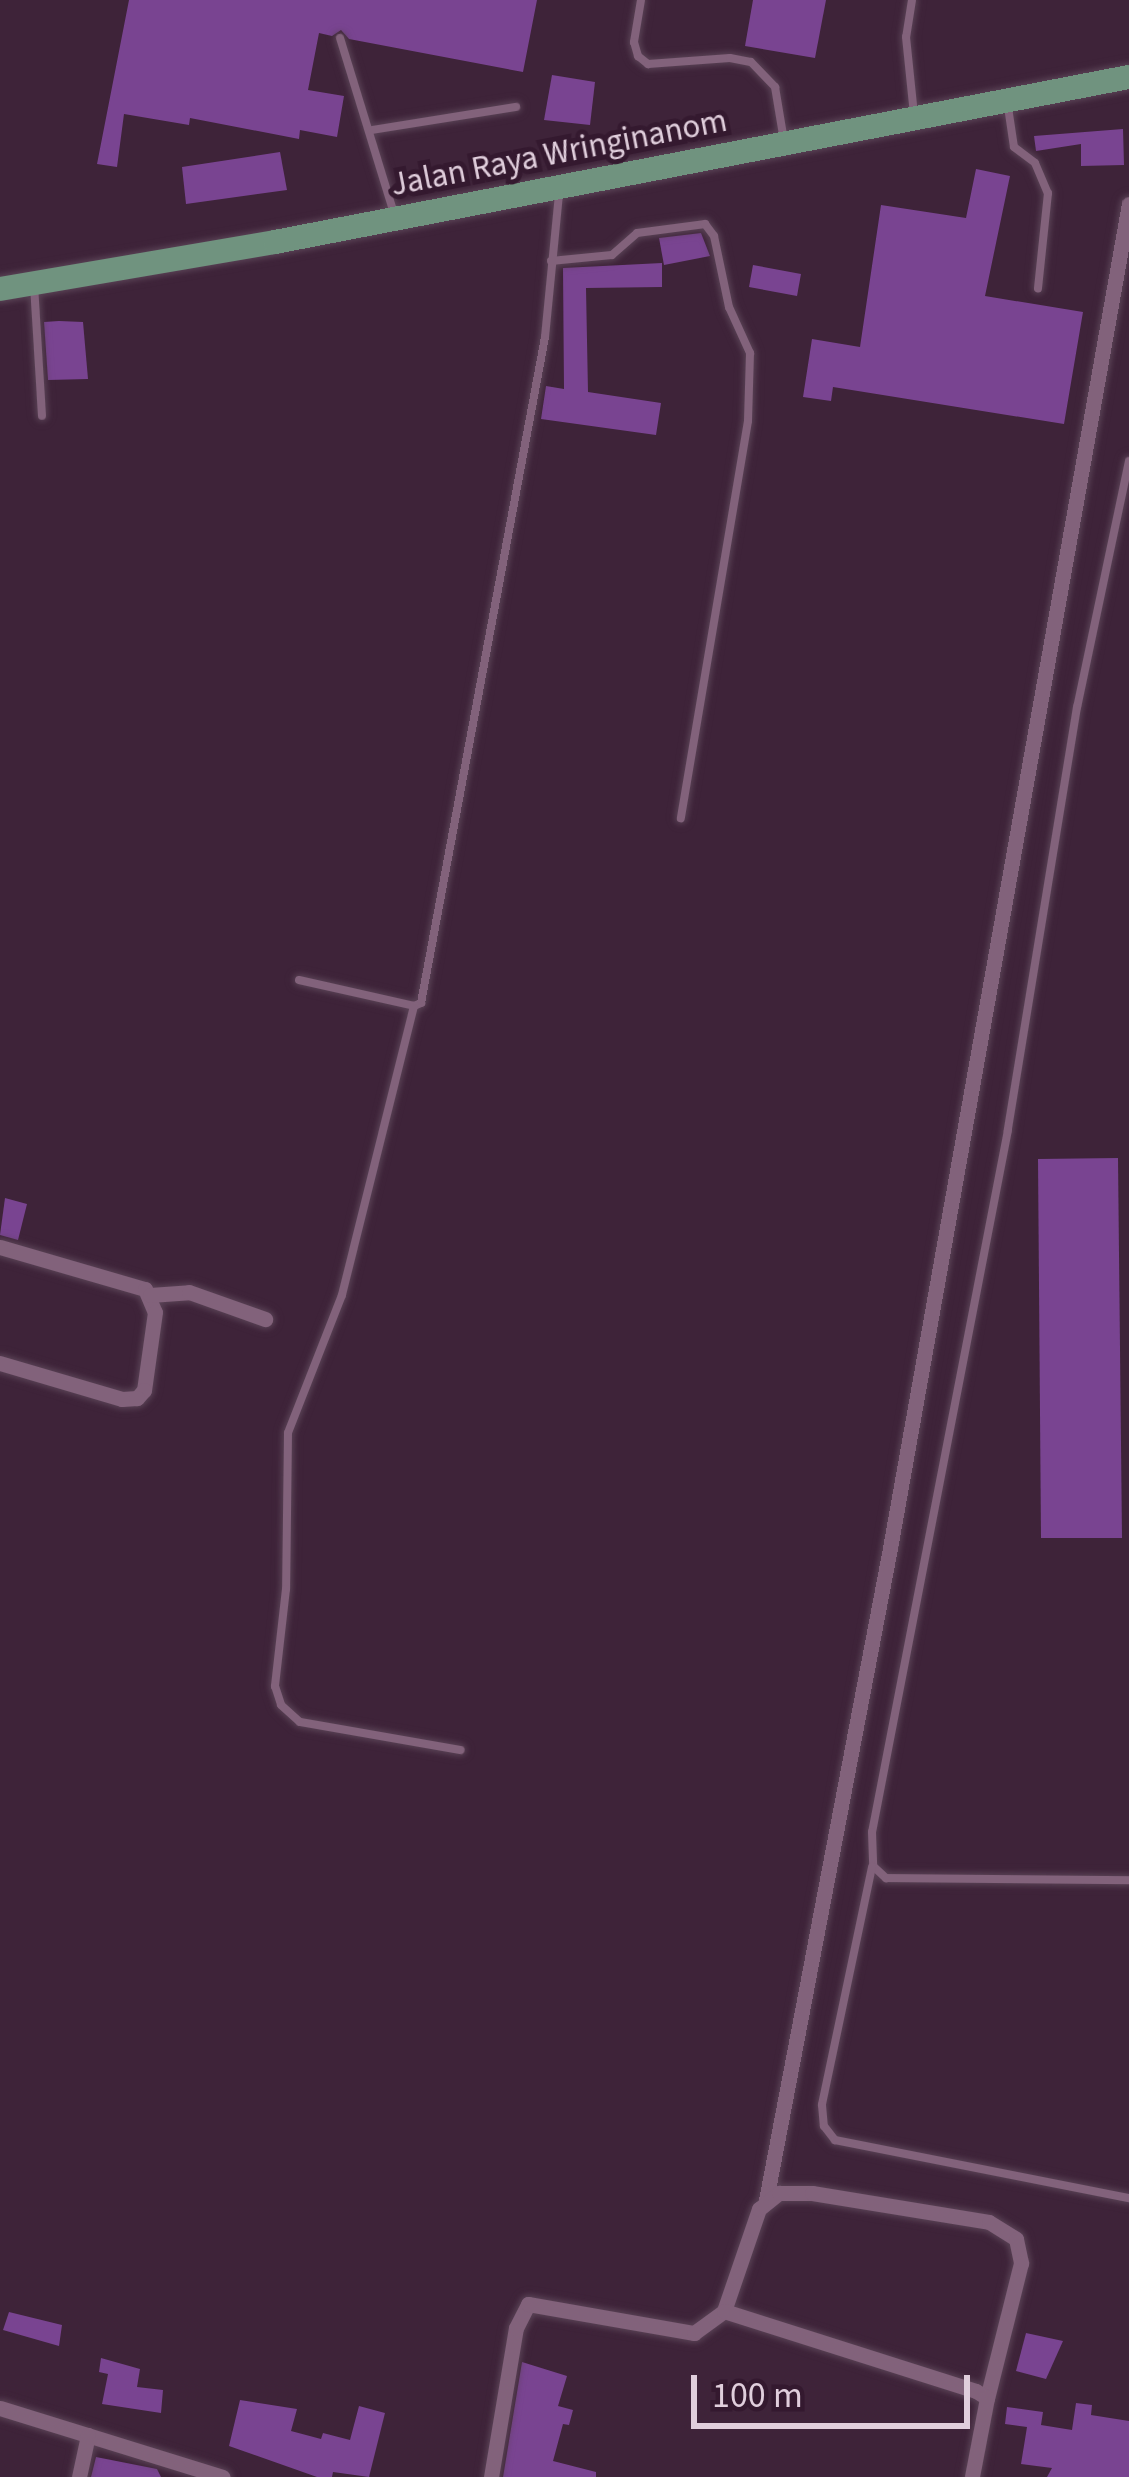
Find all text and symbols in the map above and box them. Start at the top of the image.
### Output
street label: Jalan Raya Wringinanom [388,101,730,205]
scale bar [697,2351,976,2425]
text: 100 m [712,2370,803,2421]

